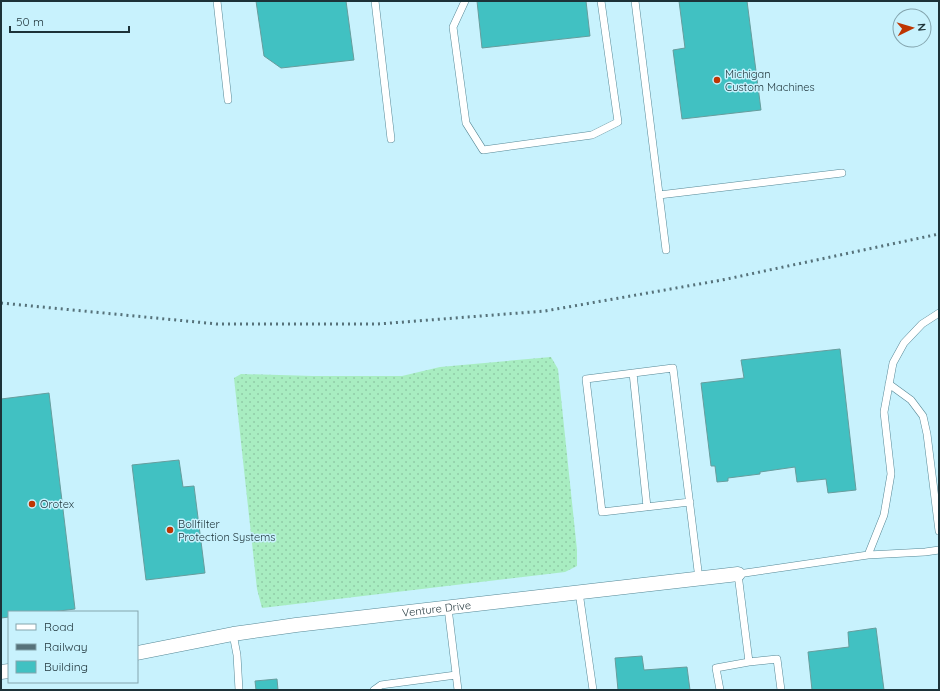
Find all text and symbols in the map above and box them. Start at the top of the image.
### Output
scale bar [10,8,129,34]
north arrow [892,8,932,48]
text: 50 m [16,14,44,29]
text: N [915,22,929,32]
place label: Michigan Custom Machines [725,67,815,94]
marker: Michigan Custom Machines [712,75,722,85]
place label: Orotex [40,497,74,511]
marker: Orotex [27,499,37,509]
place label: Bollfilter Protection Systems [178,517,275,544]
marker: Bollfilter Protection Systems [165,525,175,535]
street label: Venture Drive [401,598,472,620]
legend [8,611,138,683]
text: Road [44,619,74,634]
text: Railway [44,639,88,654]
text: Building [44,659,88,674]

